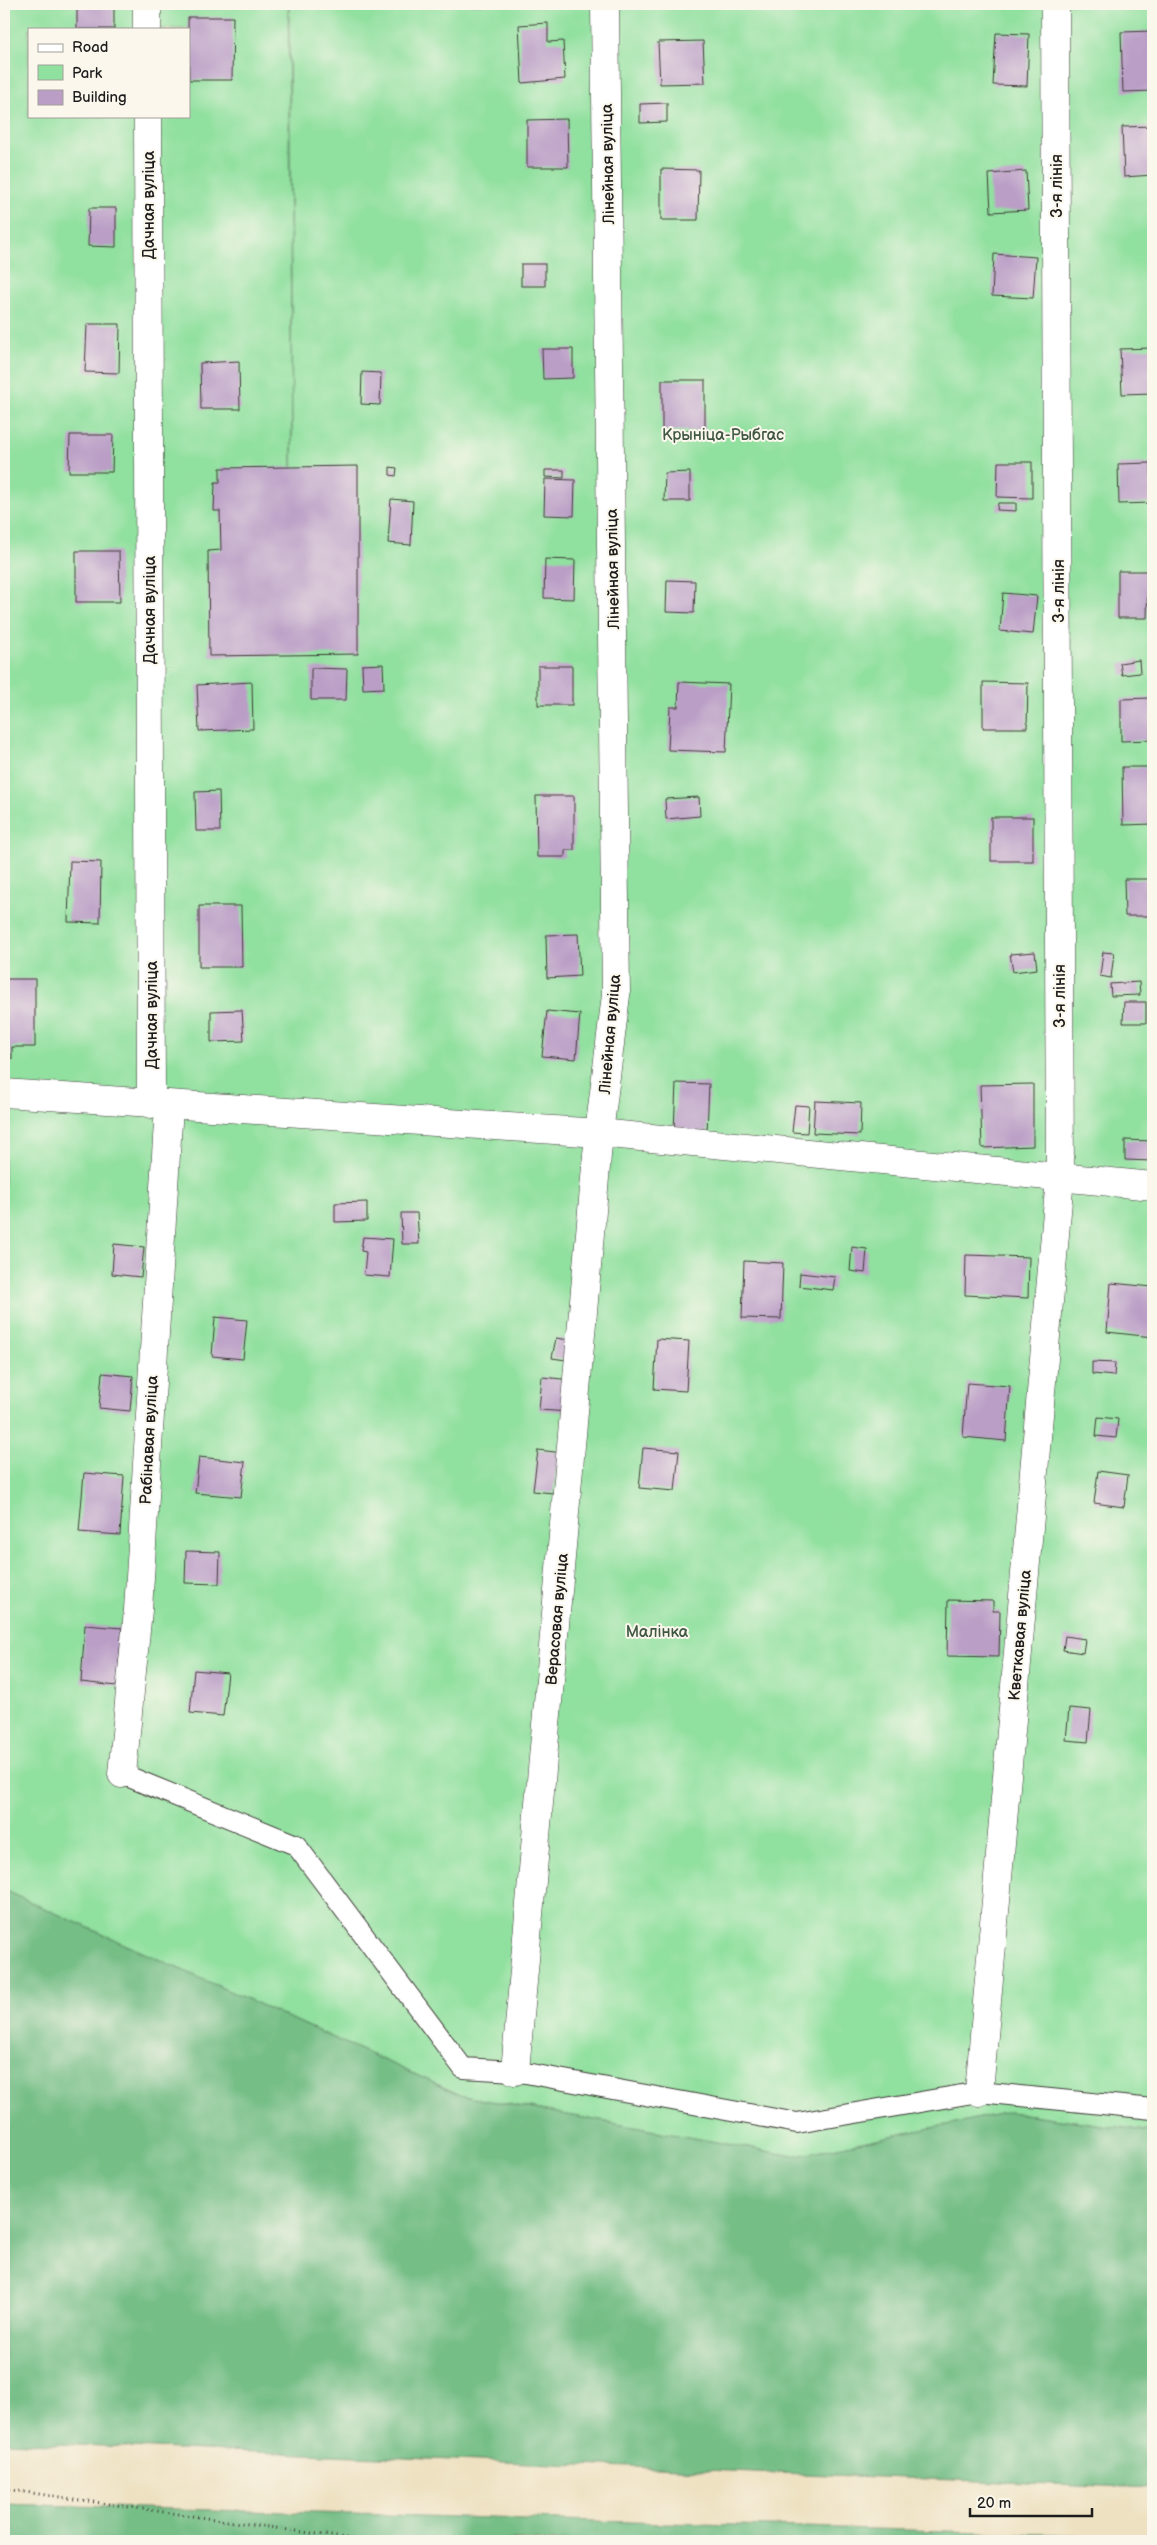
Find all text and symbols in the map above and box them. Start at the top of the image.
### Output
legend [28,28,190,118]
text: Road [72,38,108,57]
text: Park [72,64,103,83]
text: Building [72,88,127,107]
street label: Лінейная вуліца [598,103,619,225]
street label: Дачная вуліца [140,150,159,259]
street label: 3-я лінія [1048,154,1067,218]
park label: Крыніца-Рыбгас [662,426,784,445]
street label: Лінейная вуліца [603,508,624,630]
street label: Дачная вуліца [141,555,160,664]
street label: 3-я лінія [1050,559,1069,623]
street label: Дачная вуліца [143,960,162,1069]
street label: 3-я лінія [1051,964,1070,1028]
street label: Лінейная вуліца [596,973,625,1096]
street label: Рабінавая вуліца [137,1374,162,1505]
street label: Верасовая вуліца [542,1552,573,1686]
street label: Кветкавая вуліца [1005,1568,1036,1701]
park label: Малінка [626,1623,689,1642]
scale bar [970,2485,1092,2517]
text: 20 m [977,2494,1011,2513]

